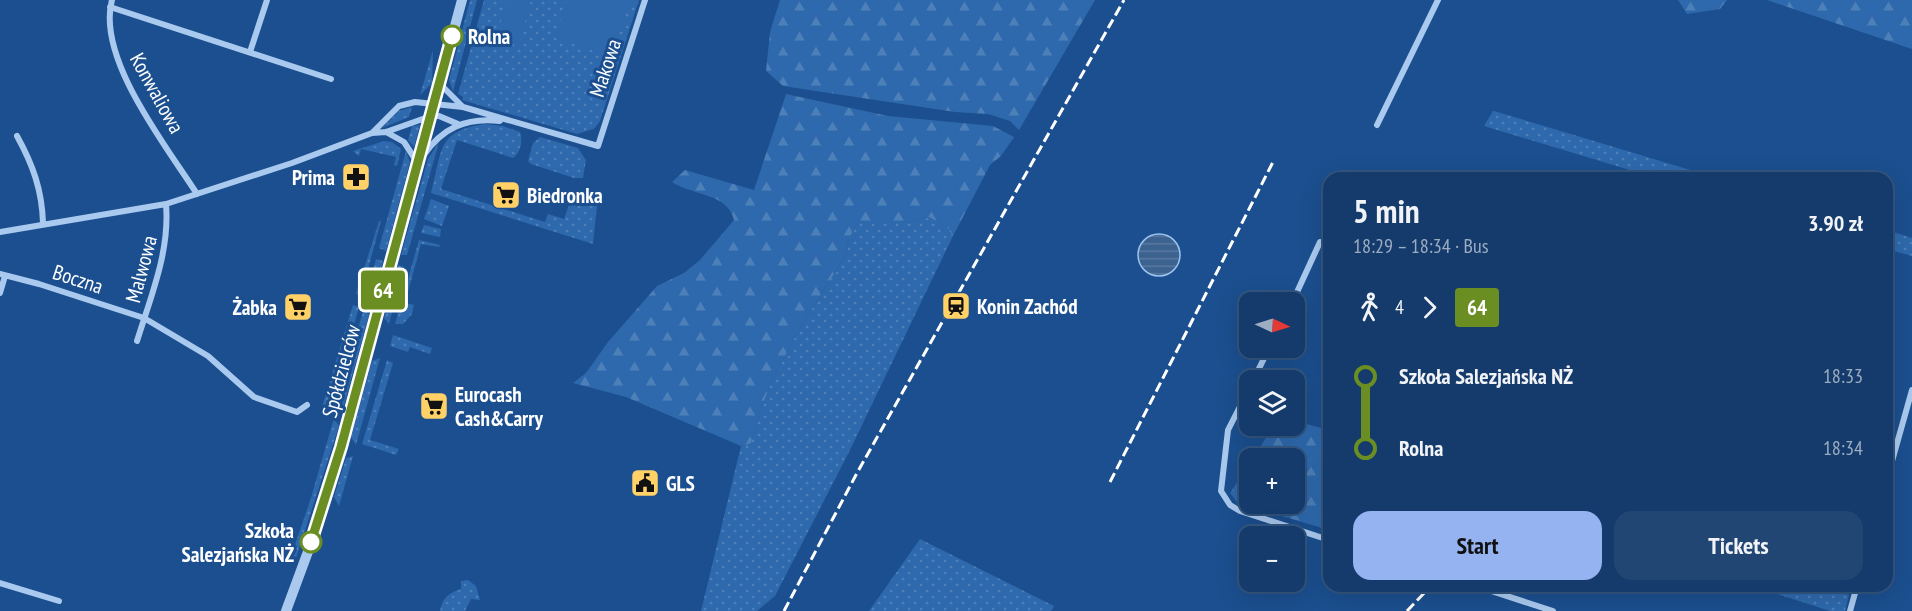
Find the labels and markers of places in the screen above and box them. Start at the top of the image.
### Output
place label: Rolna [468,23,511,50]
marker: Rolna [441,25,463,47]
pharmacy icon: Prima [340,161,372,193]
place label: Prima [292,164,335,191]
supermarket icon: Biedronka [490,179,522,211]
place label: Biedronka [527,182,603,209]
station icon: Konin Zachód [940,290,972,322]
supermarket icon: Żabka [282,291,314,323]
place label: Konin Zachód [977,293,1078,320]
place label: Żabka [232,294,277,321]
place label: Eurocash Cash&Carry [455,381,543,432]
supermarket icon: Eurocash Cash&Carry [418,390,450,422]
public building icon: GLS [629,467,661,499]
place label: GLS [666,470,695,497]
place label: Szkoła Salezjańska NŻ [182,517,294,568]
marker: Szkoła Salezjańska NŻ [300,531,322,553]

